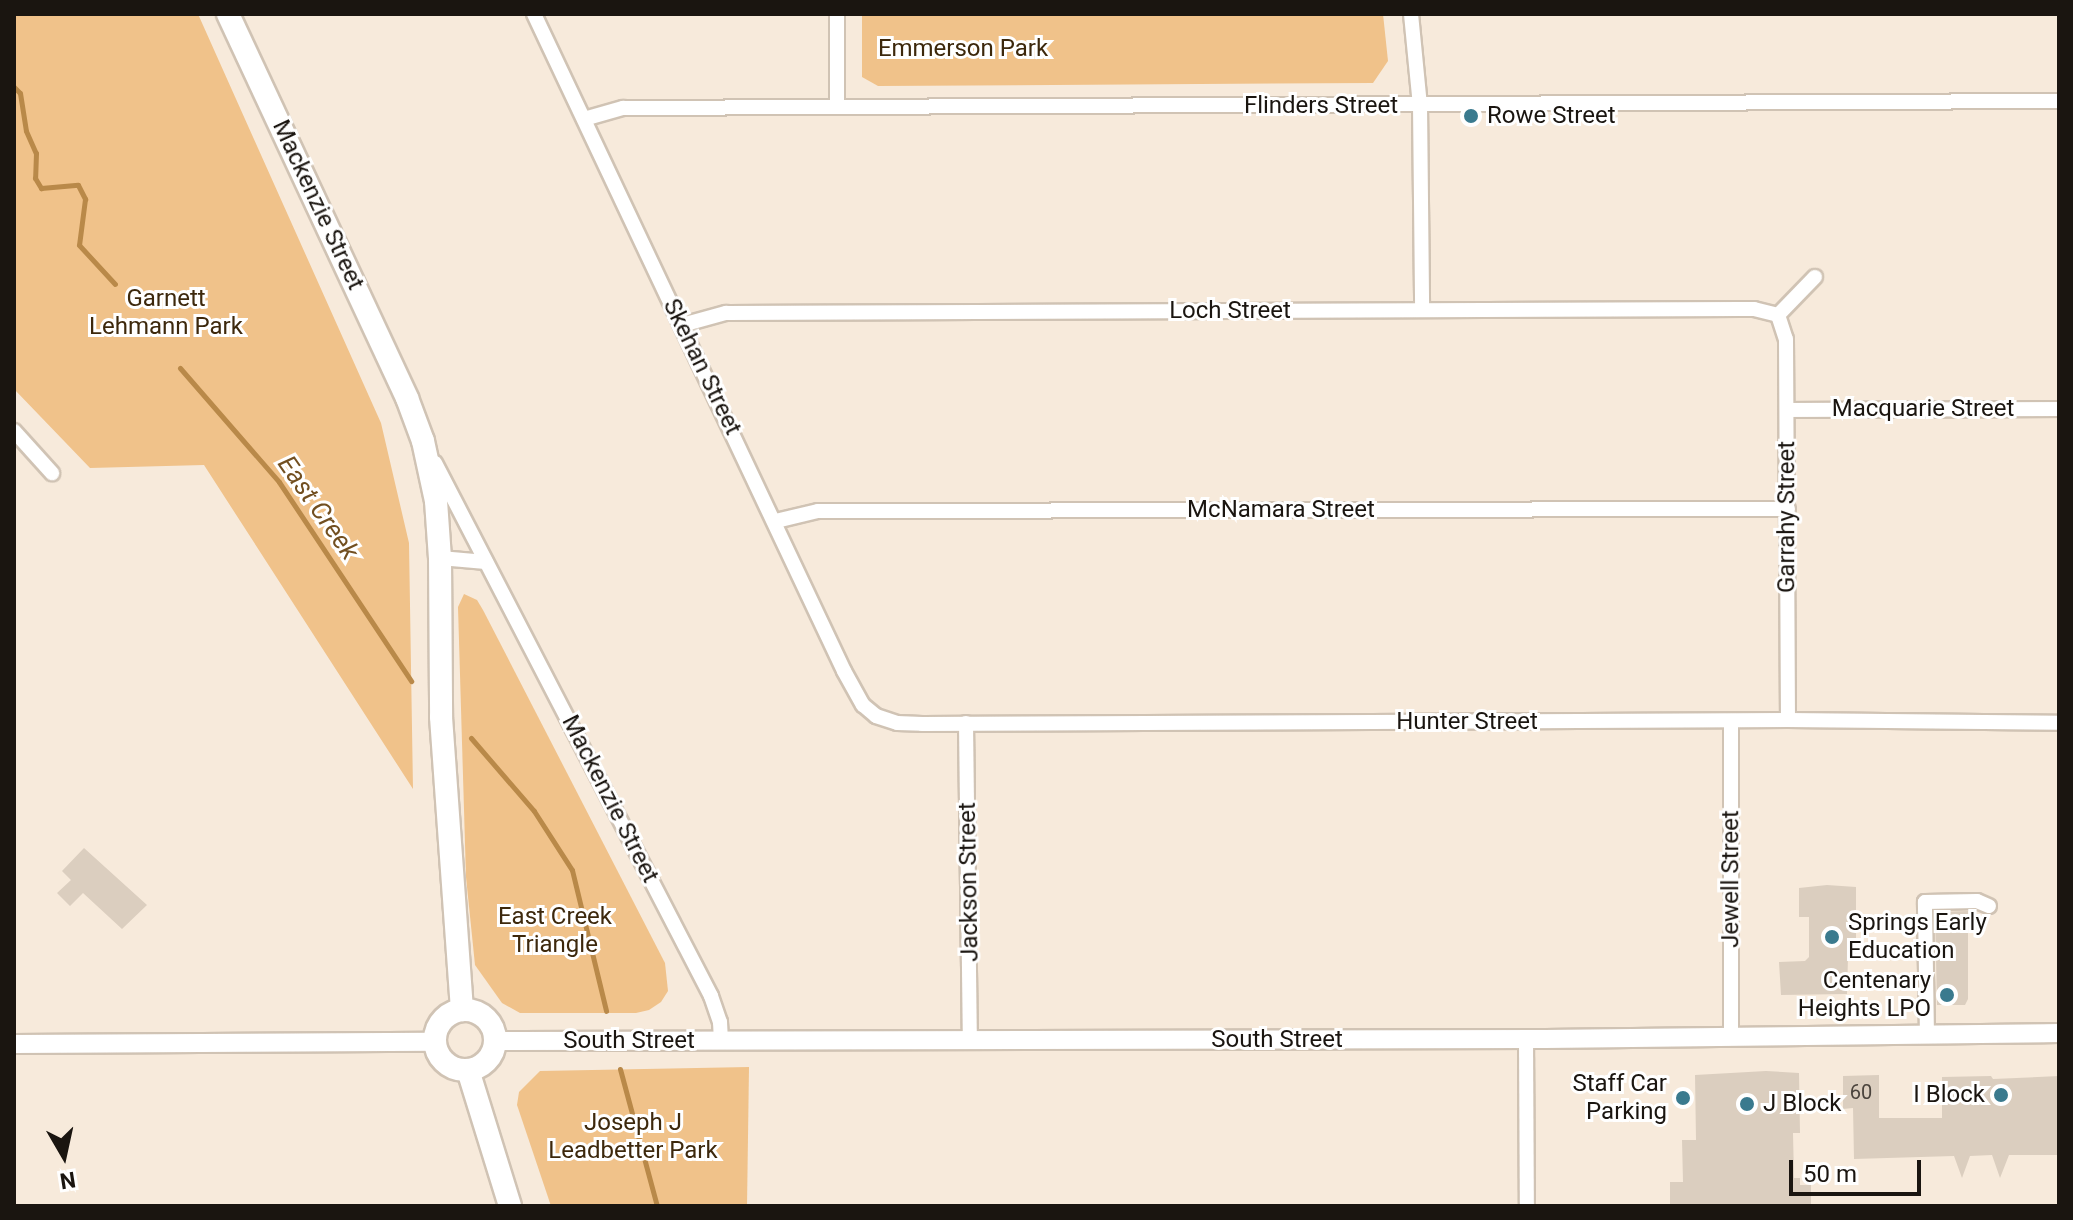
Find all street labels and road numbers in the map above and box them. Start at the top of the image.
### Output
street label: Flinders Street [1244,92,1398,120]
street label: Mackenzie Street [266,115,370,295]
street label: Skehan Street [657,294,747,440]
street label: Loch Street [1169,297,1291,325]
street label: Macquarie Street [1832,395,2014,423]
street label: Garrahy Street [1773,441,1801,593]
street label: McNamara Street [1187,496,1375,524]
street label: Hunter Street [1396,708,1538,736]
street label: Mackenzie Street [555,710,665,888]
street label: Jackson Street [953,802,985,962]
street label: Jewell Street [1717,810,1745,948]
street label: South Street [1211,1026,1343,1054]
street label: South Street [563,1027,695,1055]

